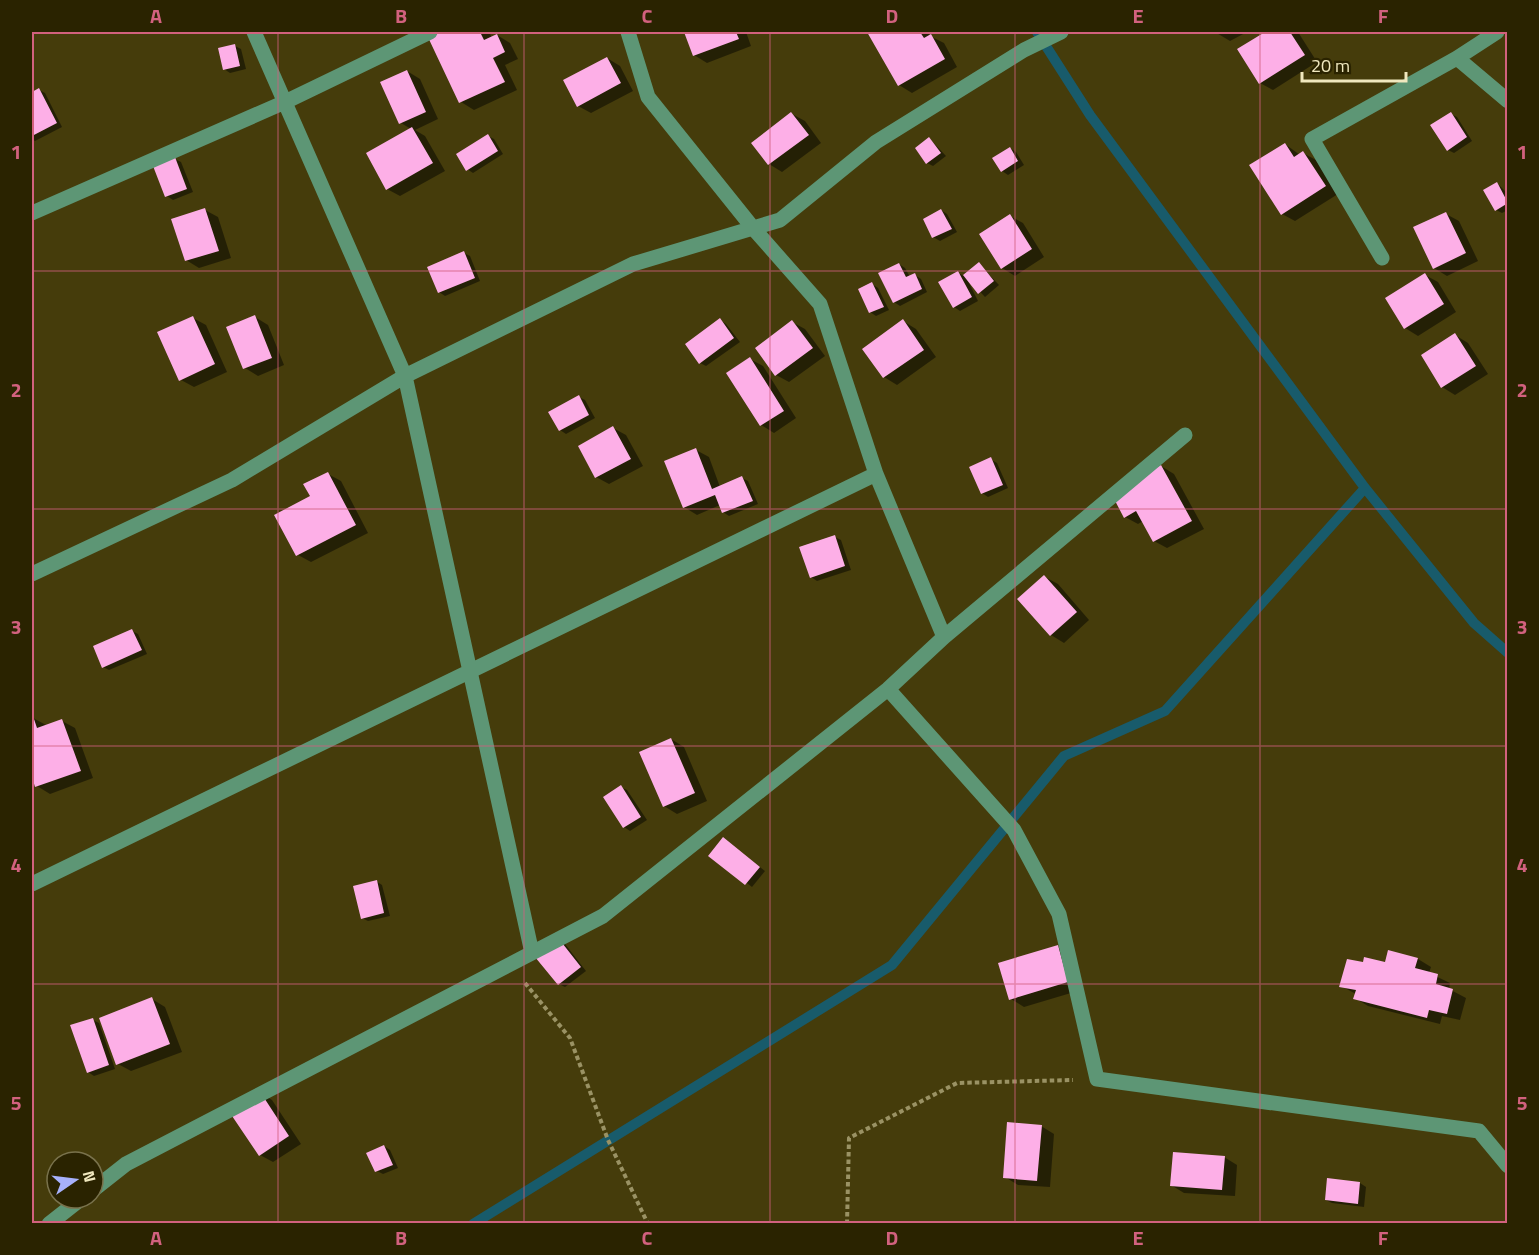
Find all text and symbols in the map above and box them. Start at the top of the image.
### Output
text: A [150,0,162,31]
text: B [395,0,407,31]
text: C [642,0,653,31]
text: D [886,0,898,31]
text: E [1132,0,1144,31]
text: F [1378,0,1389,31]
scale bar [1302,45,1406,83]
text: 20 m [1311,52,1350,79]
text: 1 [10,136,22,167]
text: 1 [1516,136,1528,167]
text: 2 [10,374,22,405]
text: 2 [1516,374,1528,405]
text: 3 [10,611,22,642]
text: 3 [1516,611,1528,642]
text: 4 [10,849,22,880]
text: 4 [1516,849,1528,880]
text: 5 [10,1087,22,1118]
text: 5 [1516,1087,1528,1118]
north arrow [45,1150,105,1210]
text: N [77,1168,103,1185]
text: A [150,1222,162,1253]
text: B [395,1222,407,1253]
text: C [642,1222,653,1253]
text: D [886,1222,898,1253]
text: E [1132,1222,1144,1253]
text: F [1378,1222,1389,1253]

